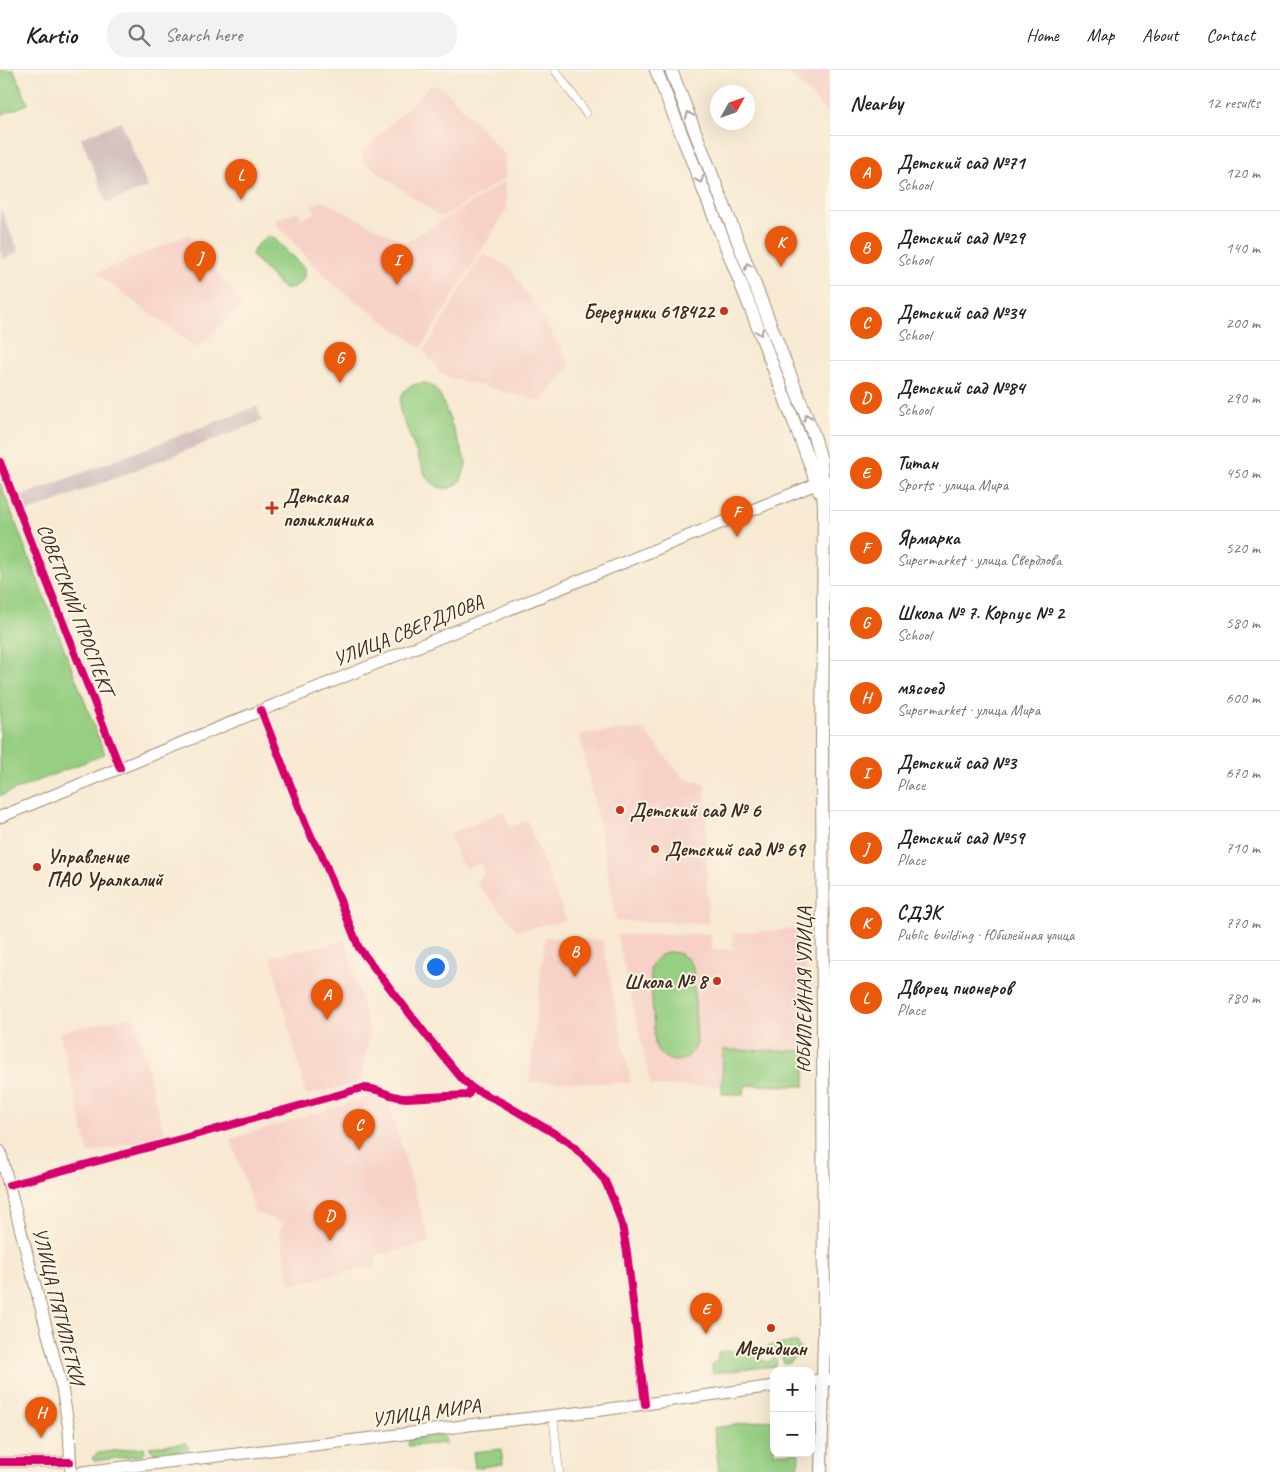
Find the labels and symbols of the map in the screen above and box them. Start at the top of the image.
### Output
north arrow [710,85,755,130]
one-way arrow [685,111,695,119]
pin: L [225,159,257,200]
one-way arrow [694,175,705,184]
pin: K [765,226,797,267]
pin: J [184,241,216,282]
pin: I [381,244,413,285]
one-way arrow [744,262,754,271]
place label: Березники 618422 [583,299,716,325]
marker: Березники 618422 [718,305,730,317]
one-way arrow [754,327,764,335]
pin: G [324,342,356,383]
one-way arrow [803,414,813,422]
place label: Детская поликлиника [283,484,374,532]
pin: F [721,496,753,537]
marker: Детская поликлиника [265,501,279,515]
street label: СОВЕТСКИЙ ПРОСПЕКТ [31,520,121,703]
street label: УЛИЦА СВЕРДЛОВА [330,589,488,672]
place label: Детский сад № 6 [630,798,762,823]
marker: Детский сад № 6 [614,804,626,816]
place label: Детский сад № 69 [665,837,806,862]
marker: Детский сад № 69 [649,843,661,855]
place label: Управление ПАО Уралкалий [47,844,164,892]
marker: Управление ПАО Уралкалий [31,861,43,873]
street label: ЮБИЛЕЙНАЯ УЛИЦА [792,906,817,1073]
pin: B [559,936,591,977]
your location [423,954,449,980]
place label: Школа № 8 [624,969,710,994]
marker: Школа № 8 [711,975,723,987]
pin: A [311,979,343,1020]
pin: C [343,1109,375,1150]
pin: D [314,1200,346,1241]
street label: УЛИЦА ПЯТИЛЕТКИ [27,1225,91,1391]
pin: E [690,1293,722,1334]
marker: Меридиан [765,1322,777,1334]
place label: Меридиан [735,1336,809,1361]
street label: УЛИЦА МИРА [370,1392,483,1432]
pin: H [25,1397,57,1438]

